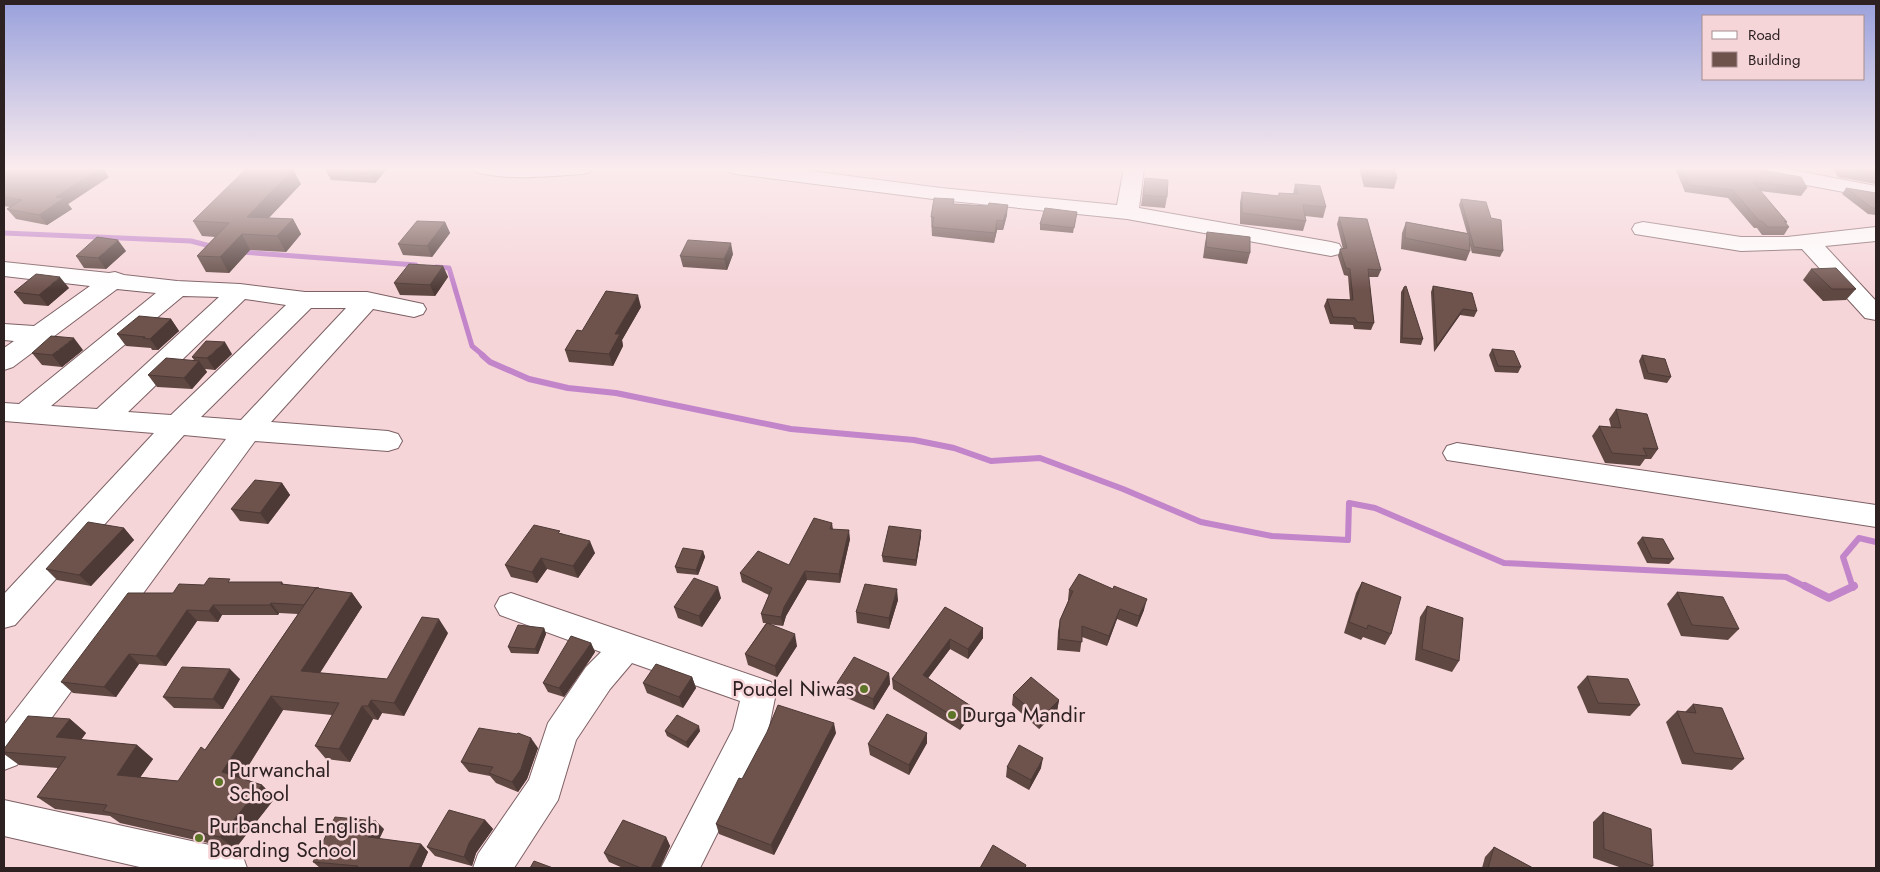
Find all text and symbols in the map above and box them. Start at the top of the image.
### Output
legend [1702,15,1865,80]
text: Road [1748,24,1780,46]
text: Building [1748,49,1800,71]
place label: Poudel Niwas [732,674,854,704]
marker: Poudel Niwas [858,683,870,695]
place label: Durga Mandir [962,700,1086,730]
marker: Durga Mandir [946,709,958,721]
place label: Purwanchal School [229,755,330,809]
marker: Purwanchal School [213,776,225,788]
place label: Purbanchal English Boarding School [209,811,378,865]
marker: Purbanchal English Boarding School [193,832,205,844]

